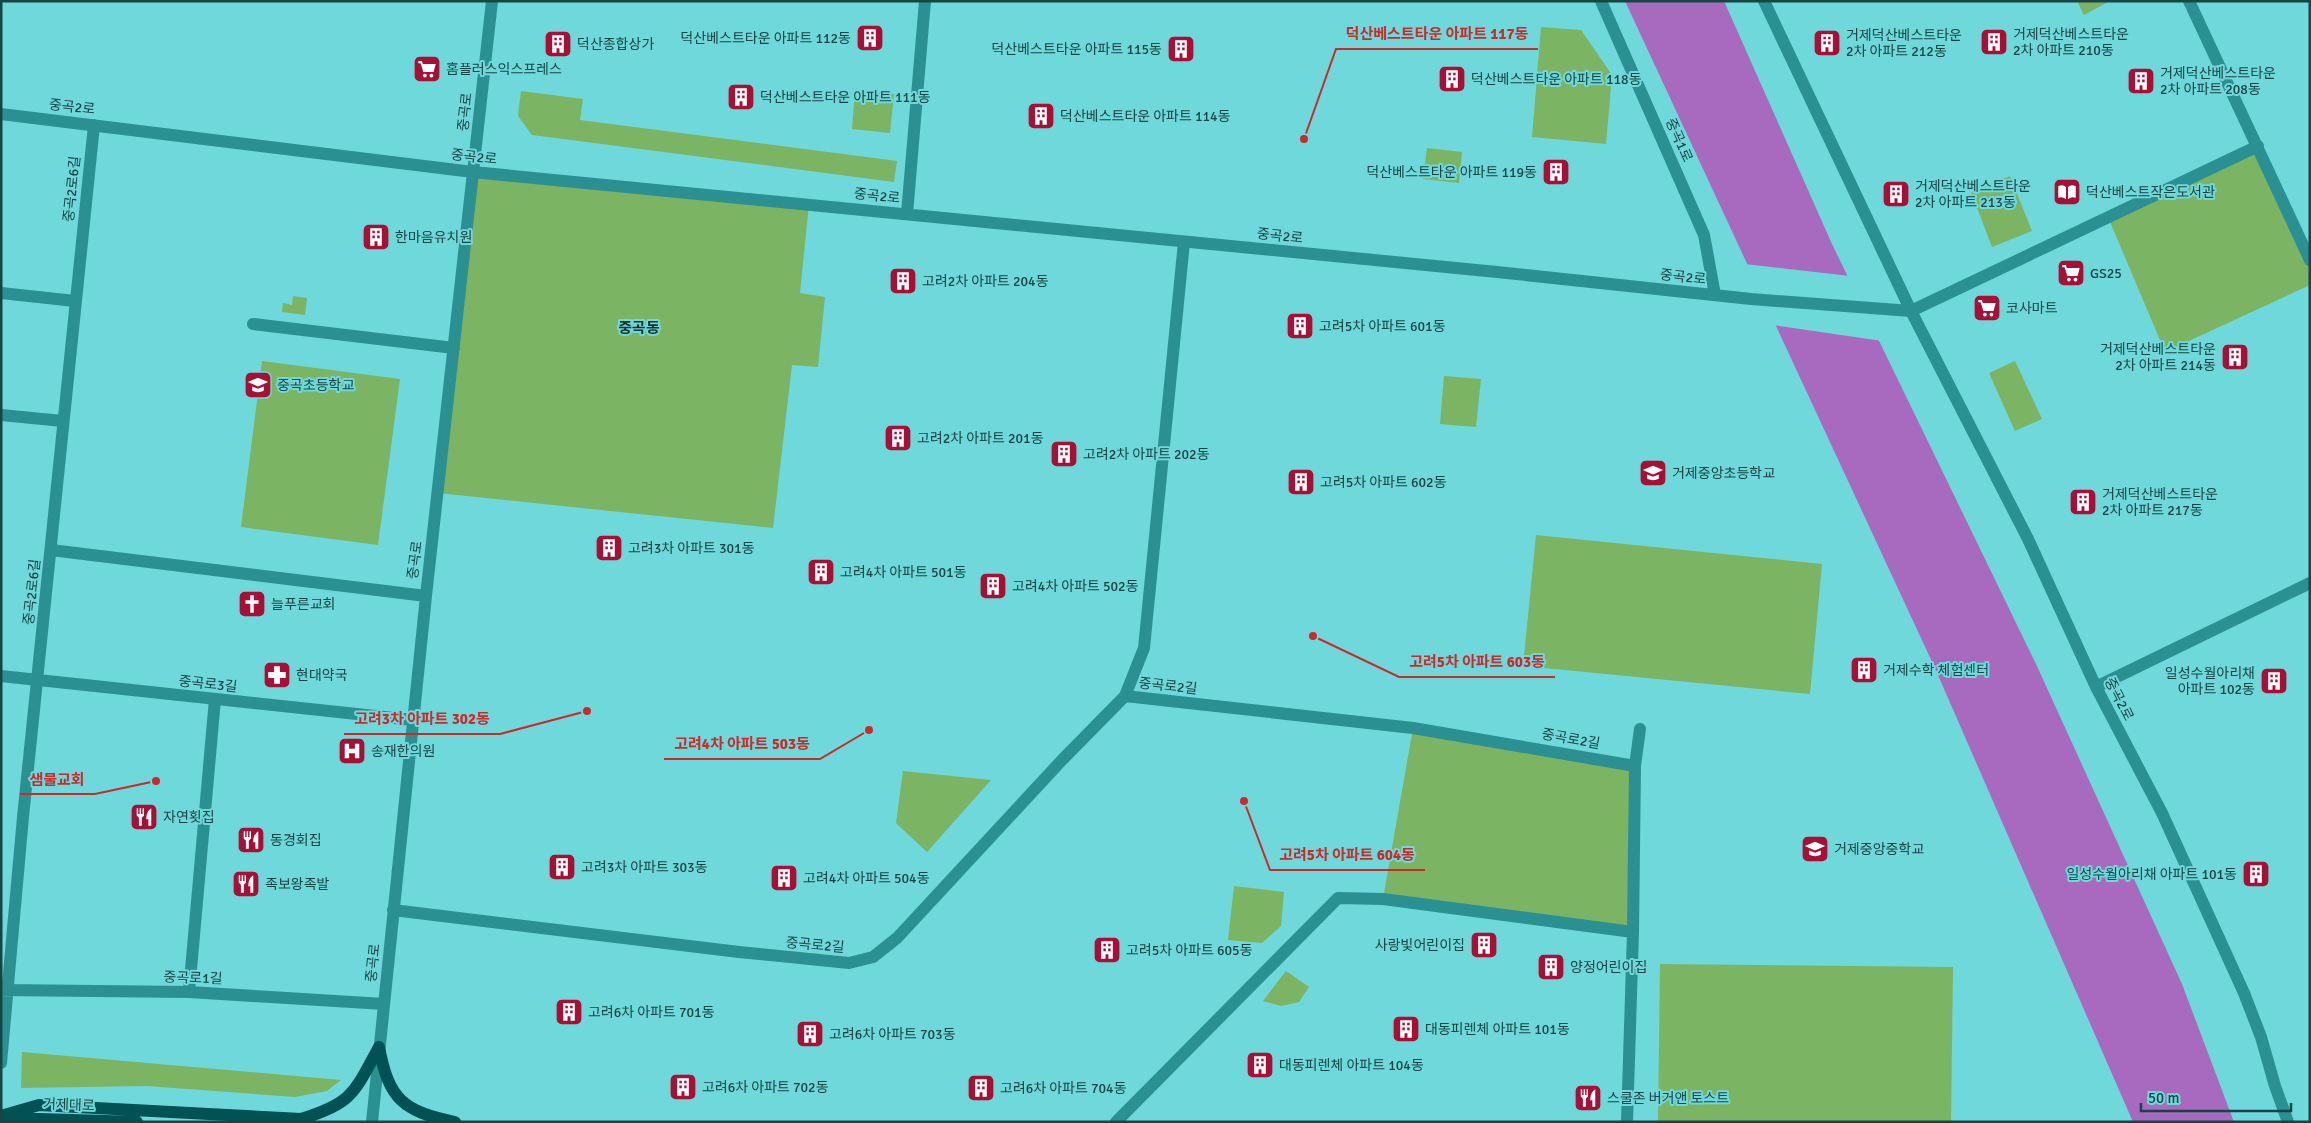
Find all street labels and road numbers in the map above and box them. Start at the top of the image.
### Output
street label: 중곡로 [455,92,475,132]
street label: 중곡2로 [48,96,96,118]
street label: 중곡1로 [1662,115,1696,165]
street label: 중곡2로 [450,146,498,168]
street label: 중곡2로6길 [60,155,84,223]
street label: 중곡2로 [853,185,901,207]
street label: 중곡2로 [1256,225,1304,247]
street label: 중곡2로 [1659,266,1707,288]
street label: 중곡로 [404,540,426,580]
street label: 중곡2로6길 [20,558,44,626]
street label: 중곡로3길 [178,672,238,696]
street label: 중곡로2길 [1138,674,1198,698]
street label: 중곡2로 [2101,675,2137,724]
street label: 중곡로2길 [1540,725,1602,753]
street label: 중곡로2길 [785,934,845,956]
street label: 중곡로 [363,943,383,983]
street label: 중곡로1길 [163,968,223,988]
street label: 거제대로 [43,1096,95,1114]

